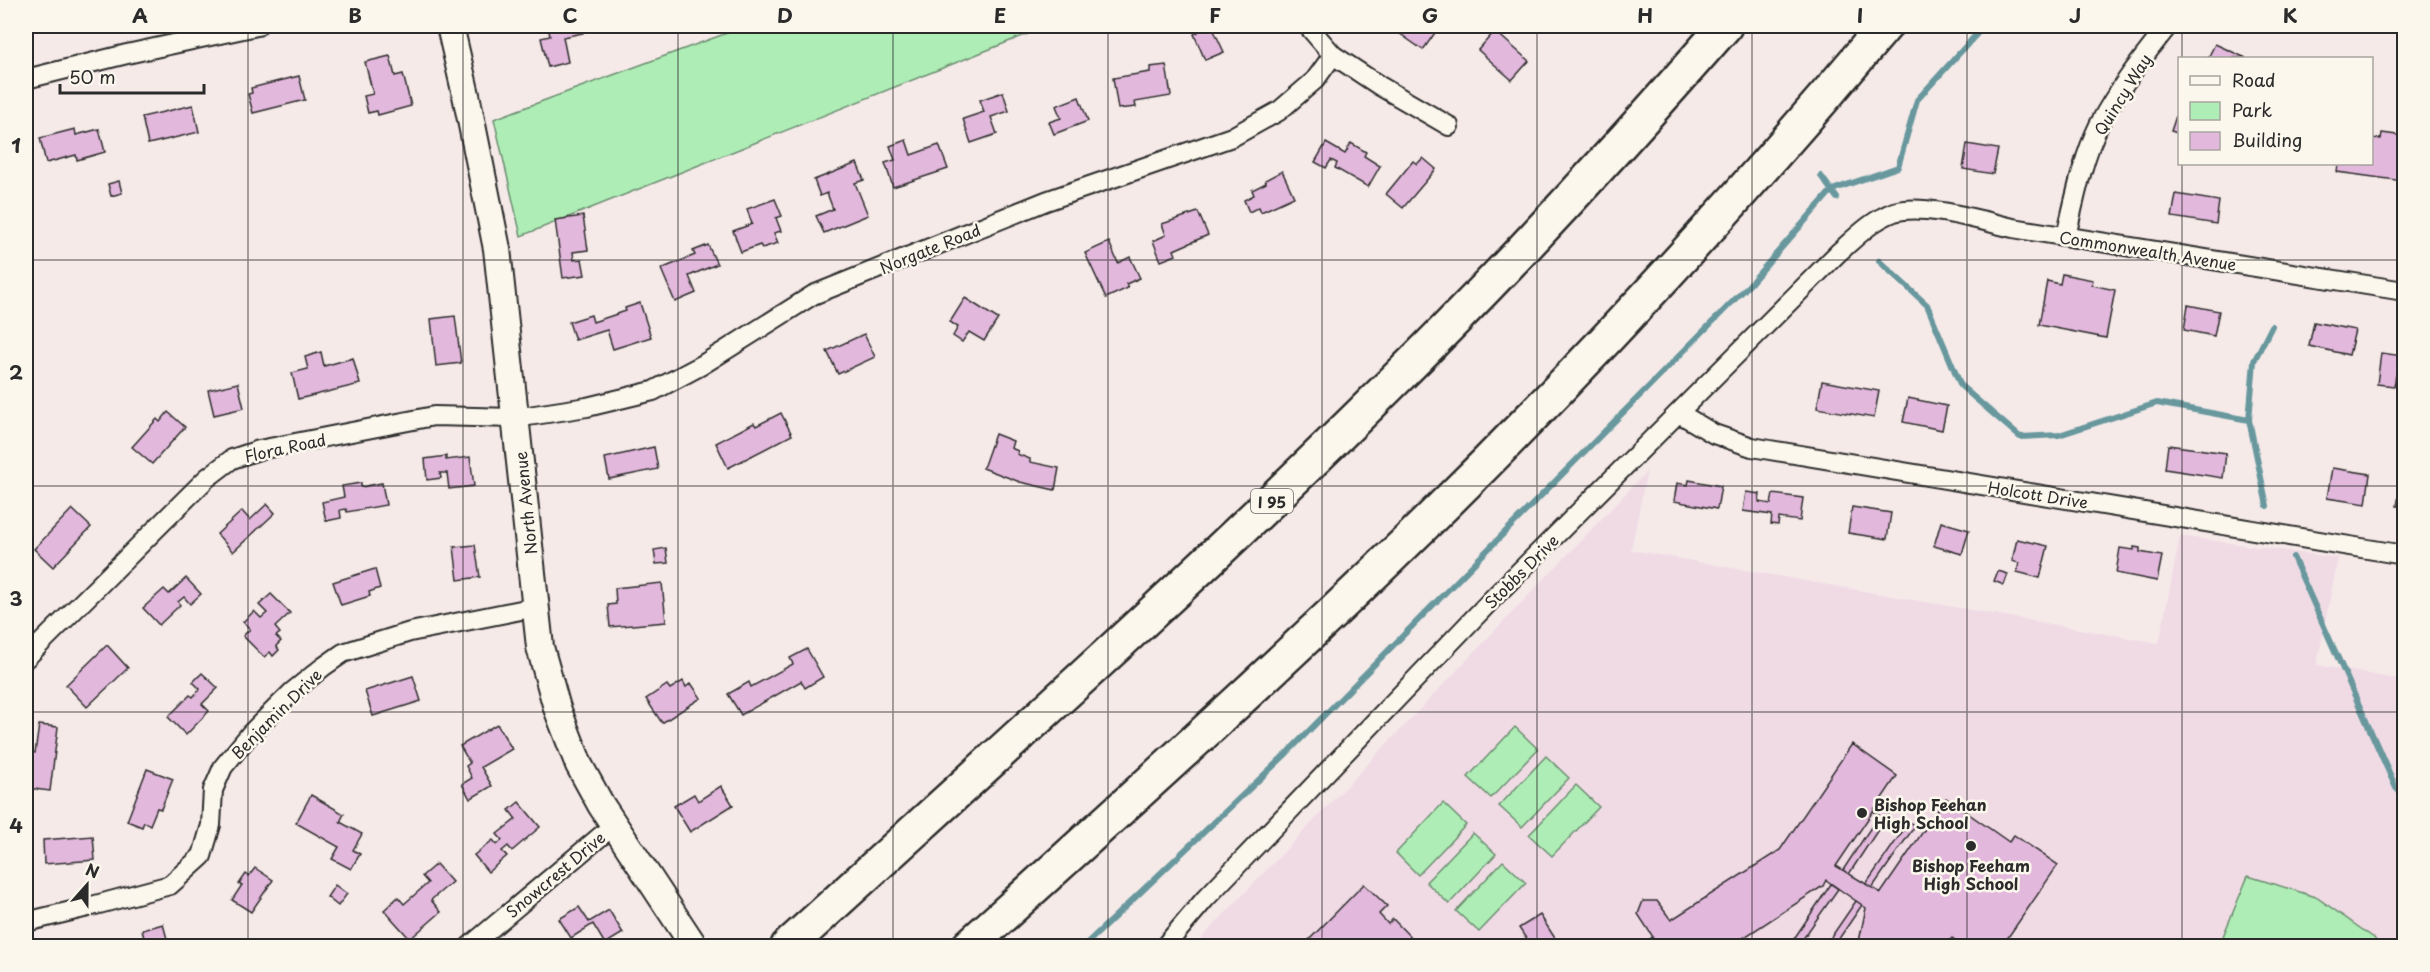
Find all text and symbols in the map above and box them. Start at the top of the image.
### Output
text: A [132,0,148,30]
text: B [348,0,362,30]
text: C [562,0,578,30]
text: D [777,0,793,30]
text: E [994,0,1006,30]
text: F [1209,0,1221,30]
text: G [1422,0,1438,30]
text: H [1637,0,1653,30]
text: I [1857,0,1863,30]
text: J [2069,0,2081,30]
text: K [2283,0,2298,30]
street label: Quincy Way [2087,49,2157,139]
scale bar [60,57,204,95]
legend [2178,57,2373,165]
text: 50 m [69,63,116,90]
text: Road [2232,66,2276,93]
text: Park [2232,96,2272,123]
text: Building [2232,126,2302,153]
text: 1 [11,130,21,160]
street label: Norgate Road [876,217,984,279]
street label: Commonwealth Avenue [2058,224,2239,276]
text: 2 [9,357,23,387]
street label: Flora Road [242,427,328,467]
street label: North Avenue [508,450,542,556]
street label: Holcott Drive [1986,474,2090,514]
road number: I 95 [1251,489,1293,513]
street label: Stobbs Drive [1478,528,1564,614]
text: 3 [9,583,23,613]
street label: Benjamin Drive [225,662,327,764]
place label: Bishop Feehan High School [1874,792,1987,834]
marker: Bishop Feehan High School [1855,806,1869,820]
text: 4 [9,810,23,840]
street label: Snowcrest Drive [500,825,610,923]
marker: Bishop Feeham High School [1964,839,1978,853]
place label: Bishop Feeham High School [1912,853,2030,895]
north arrow [57,855,117,915]
text: N [83,857,103,884]

